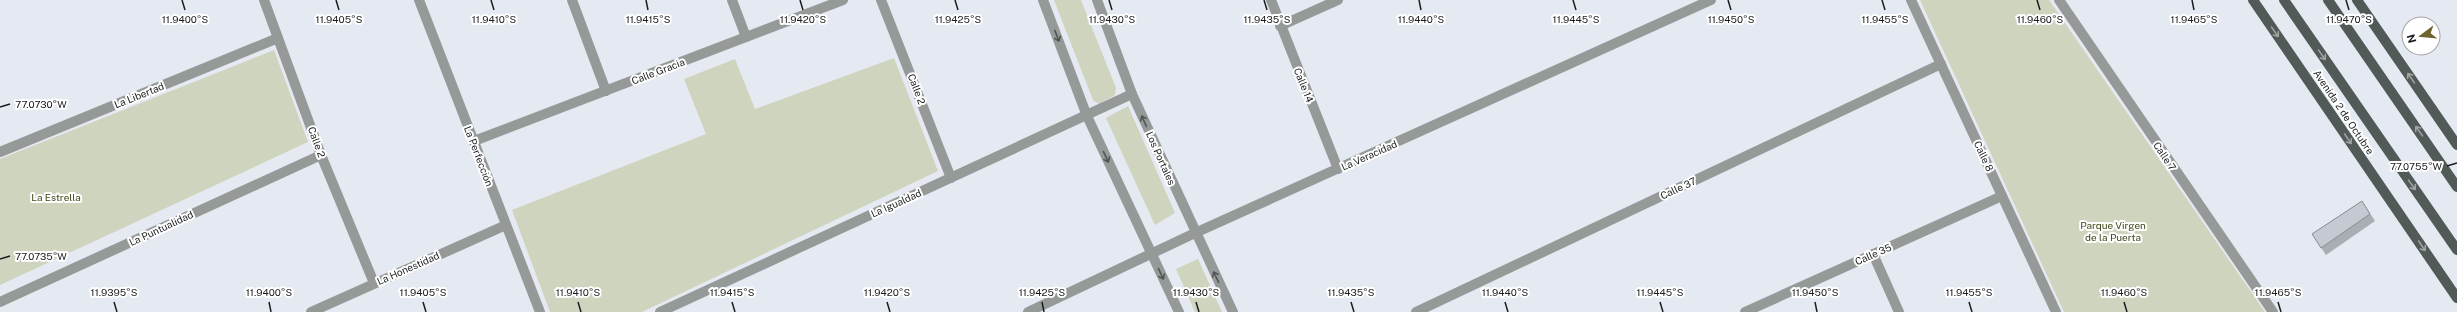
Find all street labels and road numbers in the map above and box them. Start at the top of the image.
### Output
street label: Calle Gracia [630,55,686,87]
street label: Calle 14 [1292,66,1316,104]
street label: Avenida 2 de Octubre [2311,68,2377,157]
street label: Calle 2 [906,72,928,106]
street label: La Libertad [112,80,166,110]
street label: La Perfección [462,124,496,188]
street label: Calle 2 [306,125,328,159]
street label: Los Portales [1144,129,1178,187]
street label: La Veracidad [1339,137,1399,173]
street label: Calle 8 [1972,139,1996,173]
street label: Calle 7 [2151,139,2179,173]
street label: Calle 37 [1658,174,1698,202]
street label: La Igualdad [869,187,923,219]
street label: La Puntualidad [127,208,195,248]
street label: Calle 35 [1853,241,1893,267]
street label: La Honestidad [375,249,441,287]

